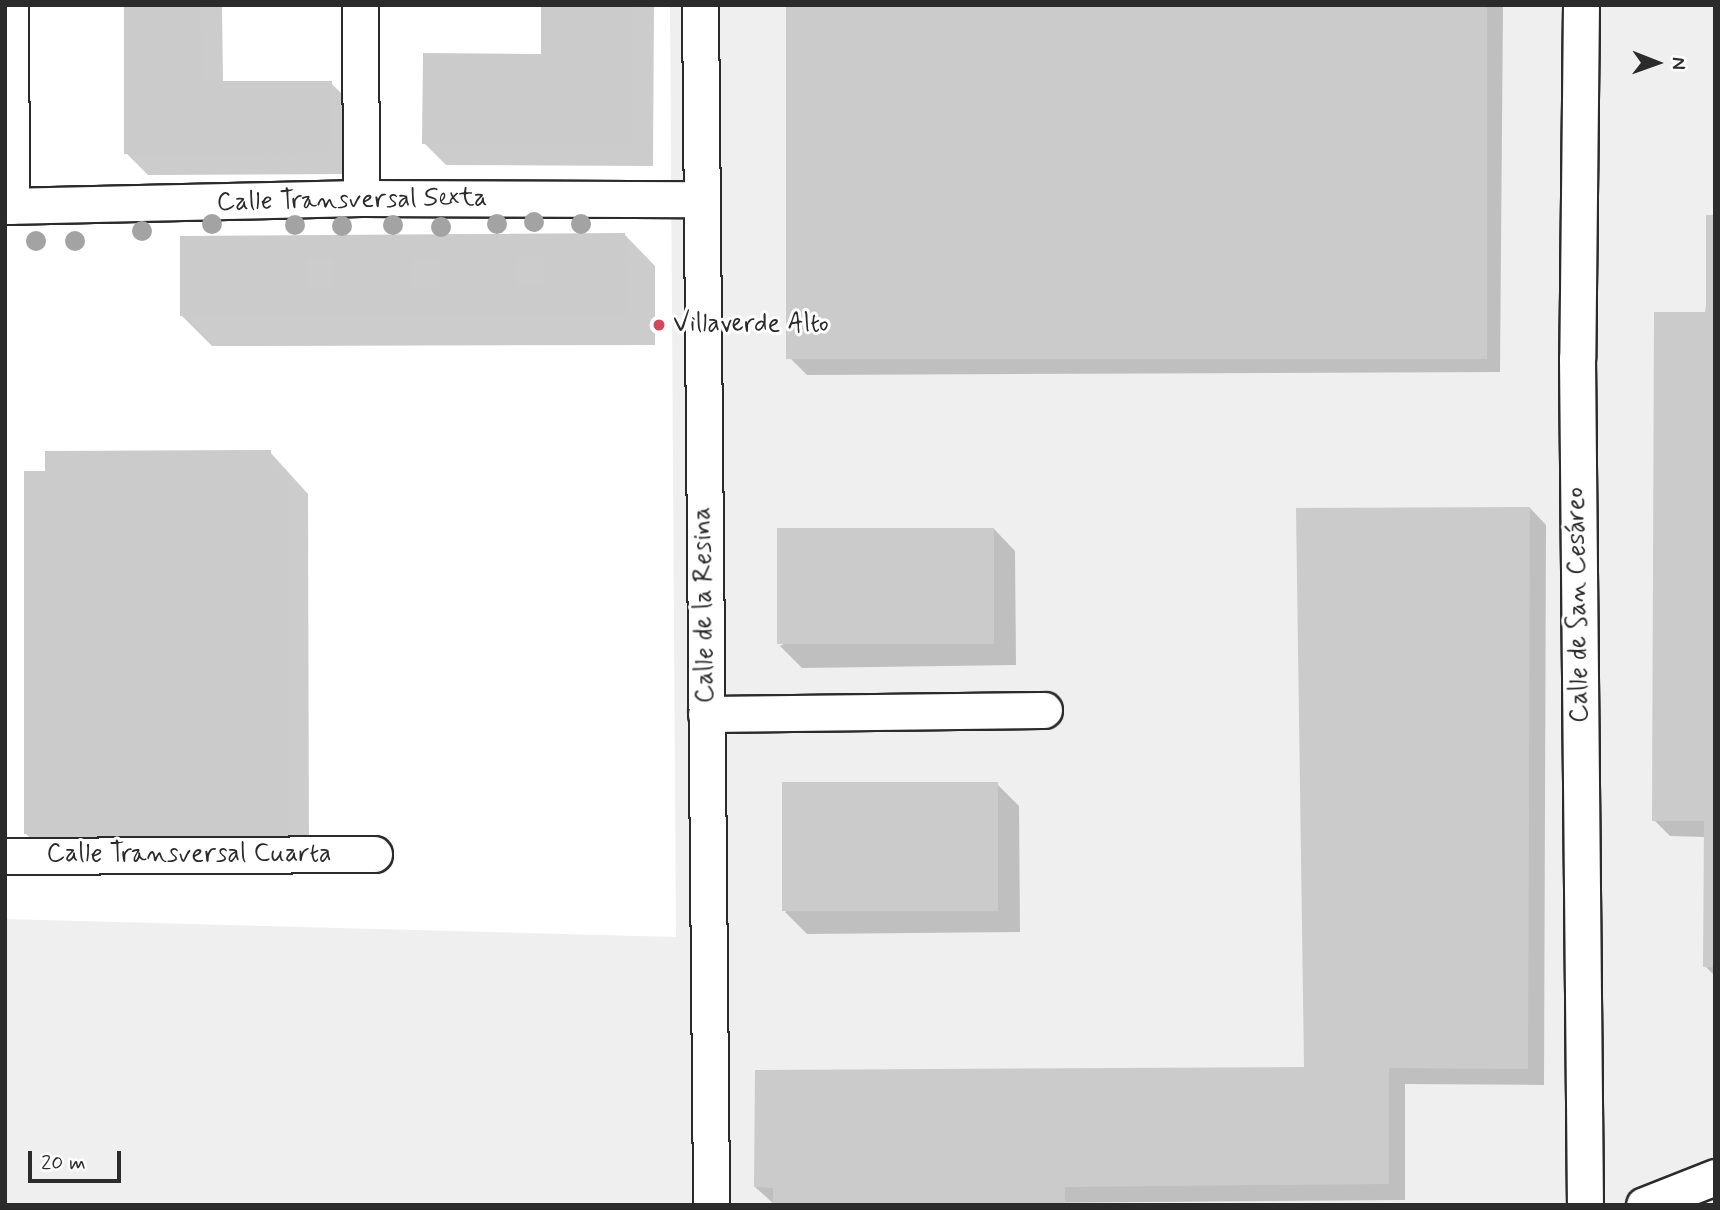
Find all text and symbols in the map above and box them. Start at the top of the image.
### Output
north arrow [1622,28,1692,98]
text: N [1666,57,1691,70]
street label: Calle Transversal Sexta [216,183,488,219]
place label: Villaverde Alto [673,309,830,341]
marker: Villaverde Alto [651,317,667,333]
street label: Calle de San Cesáreo [1561,488,1597,722]
street label: Calle de la Resina [688,504,722,706]
street label: Calle Transversal Cuarta [45,839,333,871]
scale bar [32,1136,124,1180]
text: 20 m [41,1149,86,1177]

